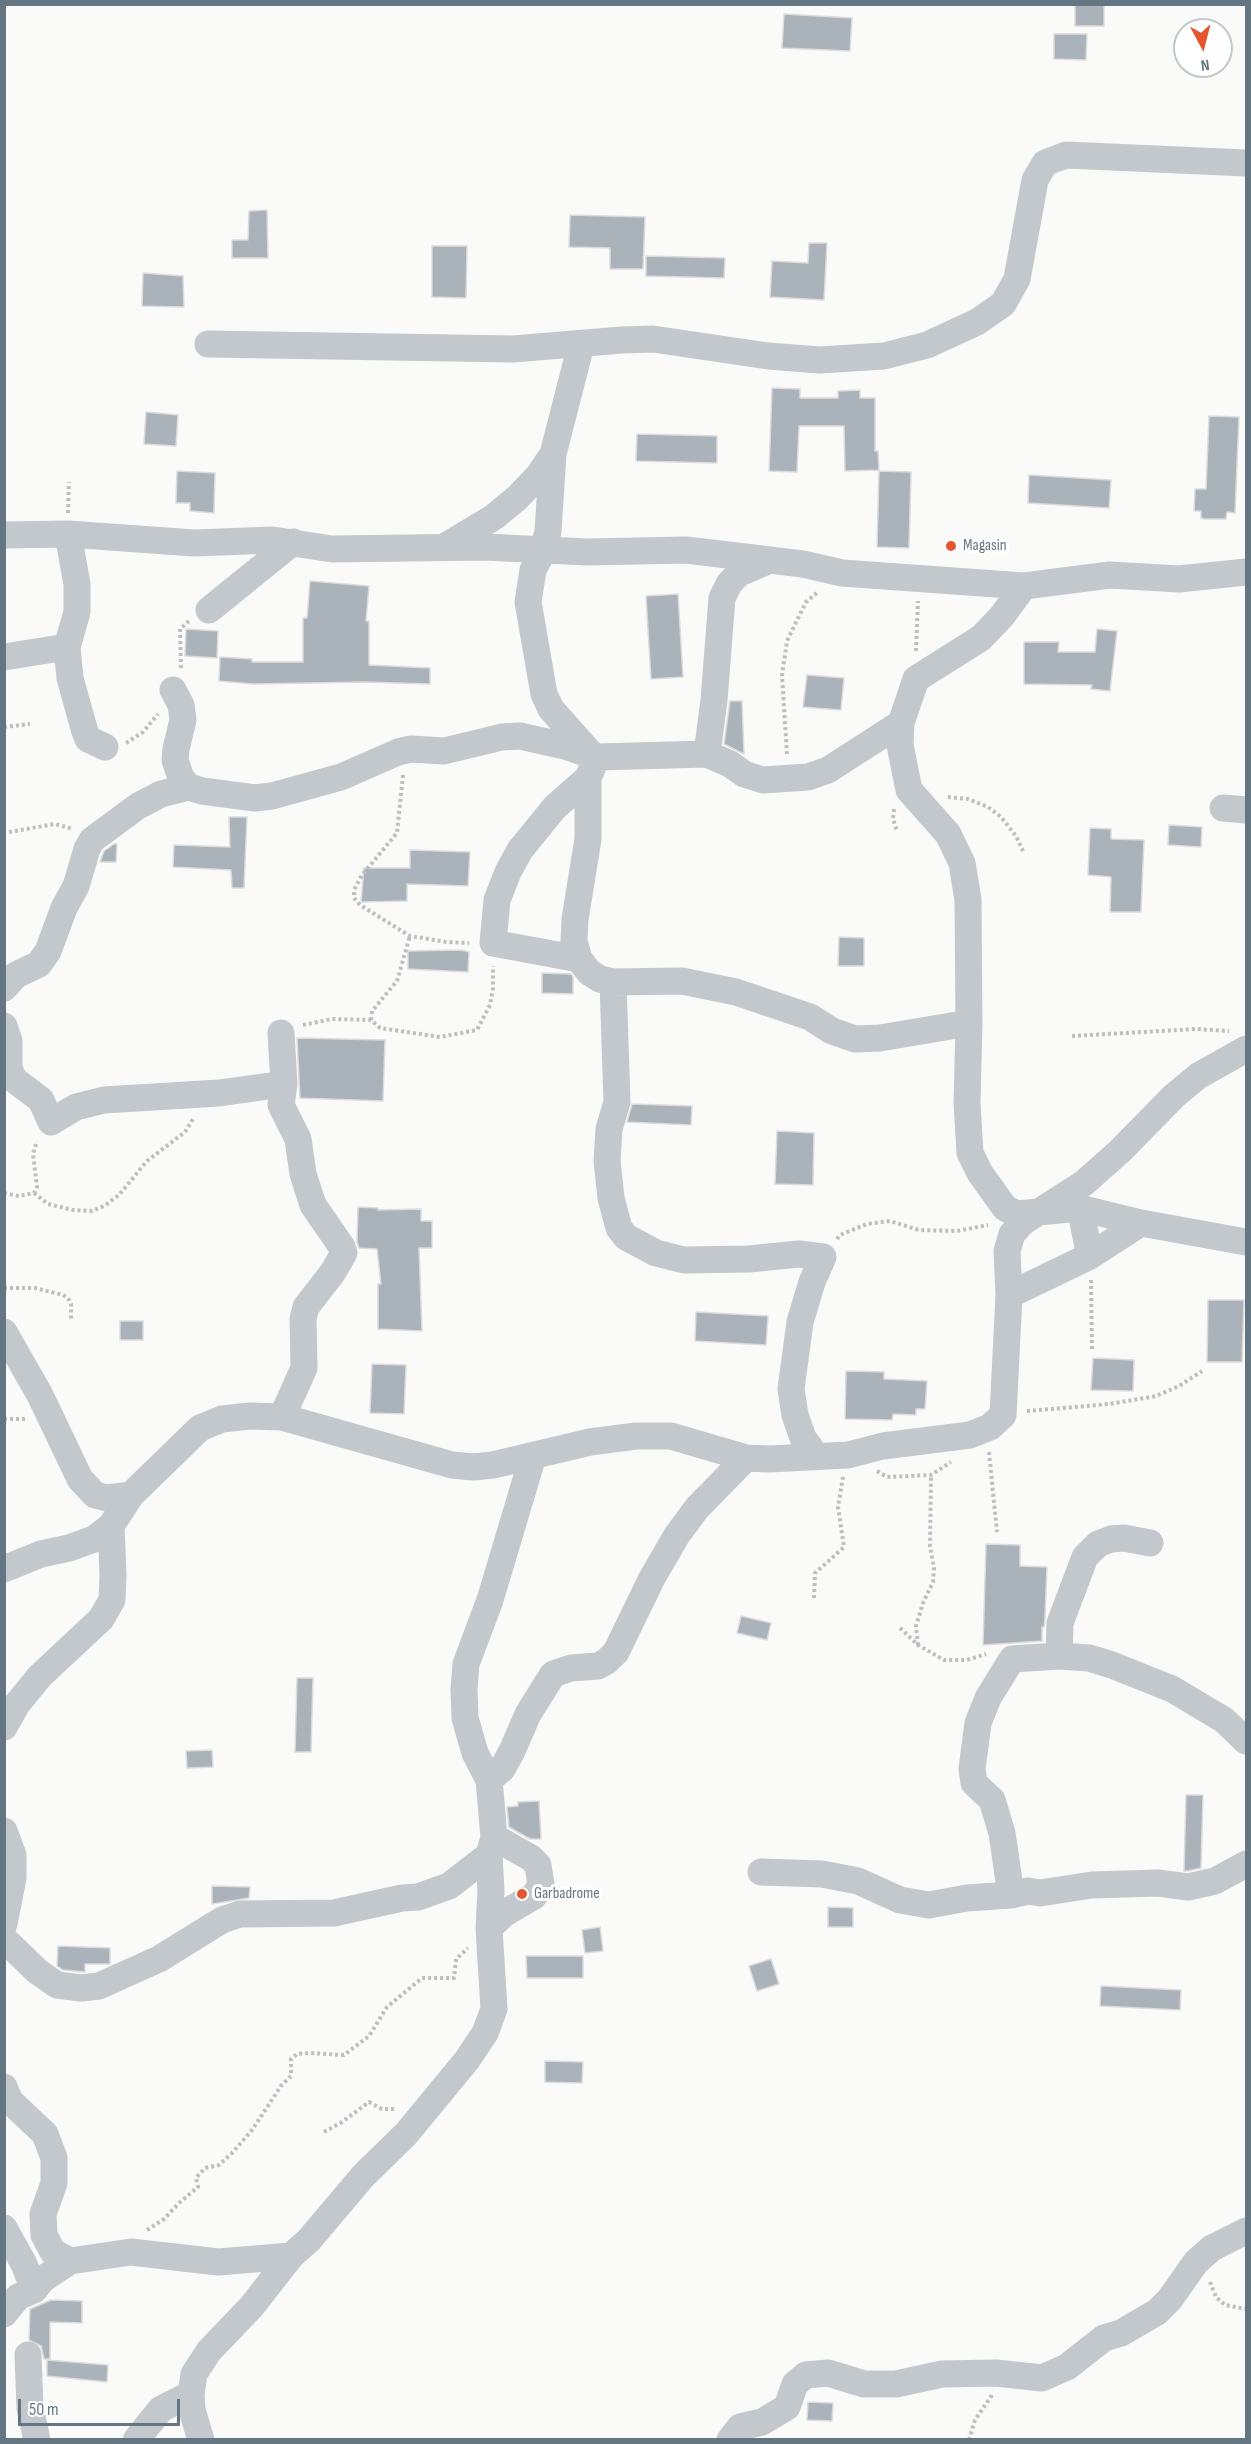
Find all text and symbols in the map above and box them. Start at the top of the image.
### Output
north arrow [1173,18,1233,78]
text: N [1200,54,1210,74]
place label: Magasin [963,536,1007,556]
marker: Magasin [944,539,958,553]
place label: Garbadrome [534,1884,600,1904]
marker: Garbadrome [515,1887,529,1901]
scale bar [21,2387,183,2425]
text: 50 m [29,2399,59,2420]

